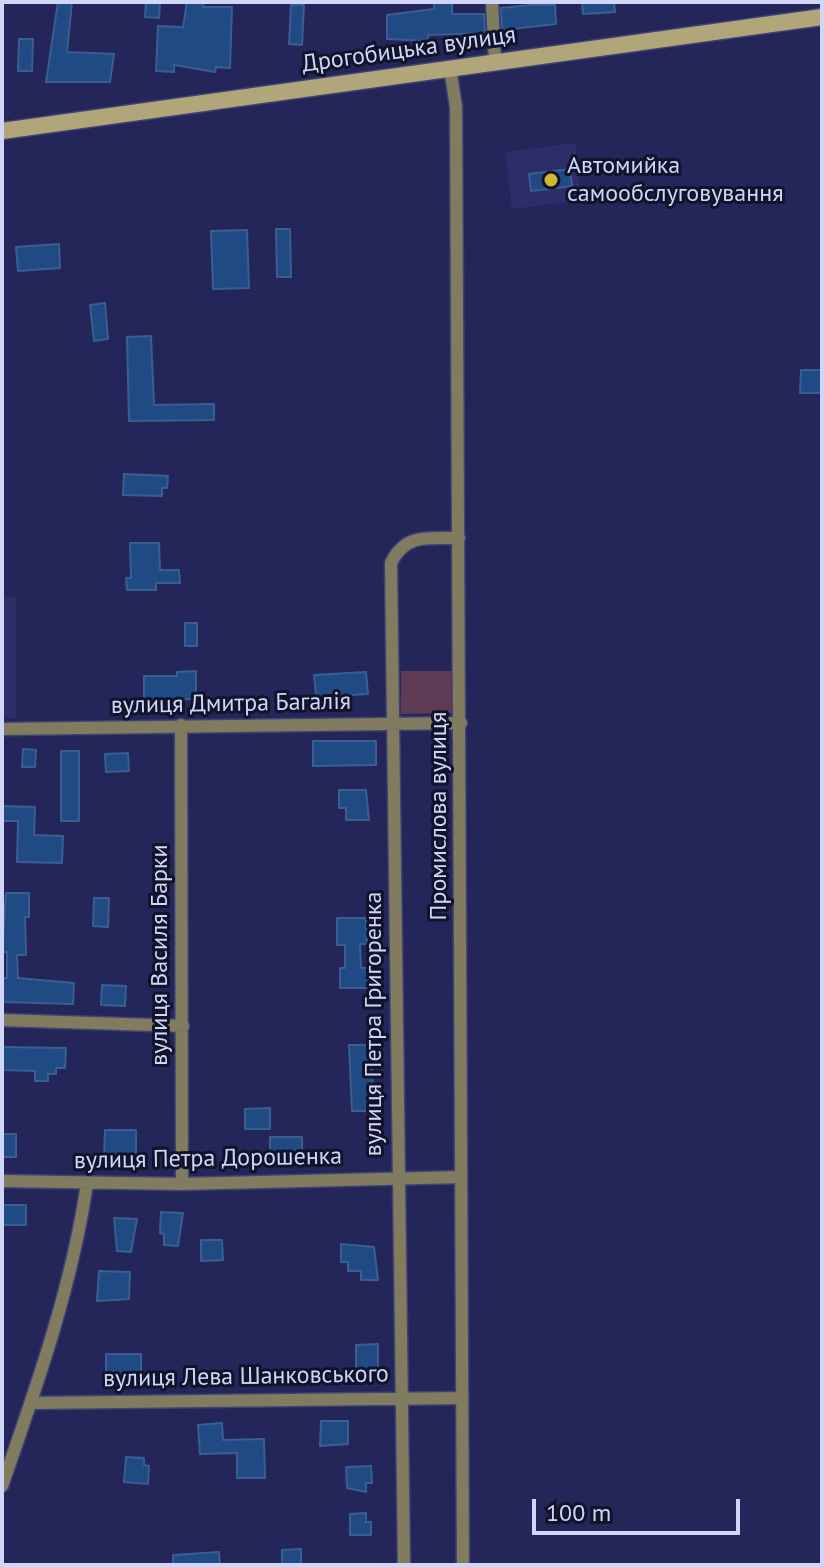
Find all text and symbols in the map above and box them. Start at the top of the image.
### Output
street label: Дрогобицька вулиця [300,21,518,79]
place label: Автомийка самообслуговування [567,152,784,208]
marker: Автомийка самообслуговування [542,171,560,189]
street label: вулиця Дмитра Багалія [111,688,351,720]
street label: Промислова вулиця [425,712,453,920]
street label: вулиця Василя Барки [146,844,174,1066]
street label: вулиця Петра Григоренка [360,892,388,1156]
street label: вулиця Петра Дорошенка [74,1142,342,1176]
street label: вулиця Лева Шанковського [103,1360,389,1394]
scale bar [536,1483,744,1533]
text: 100 m [546,1497,611,1528]

